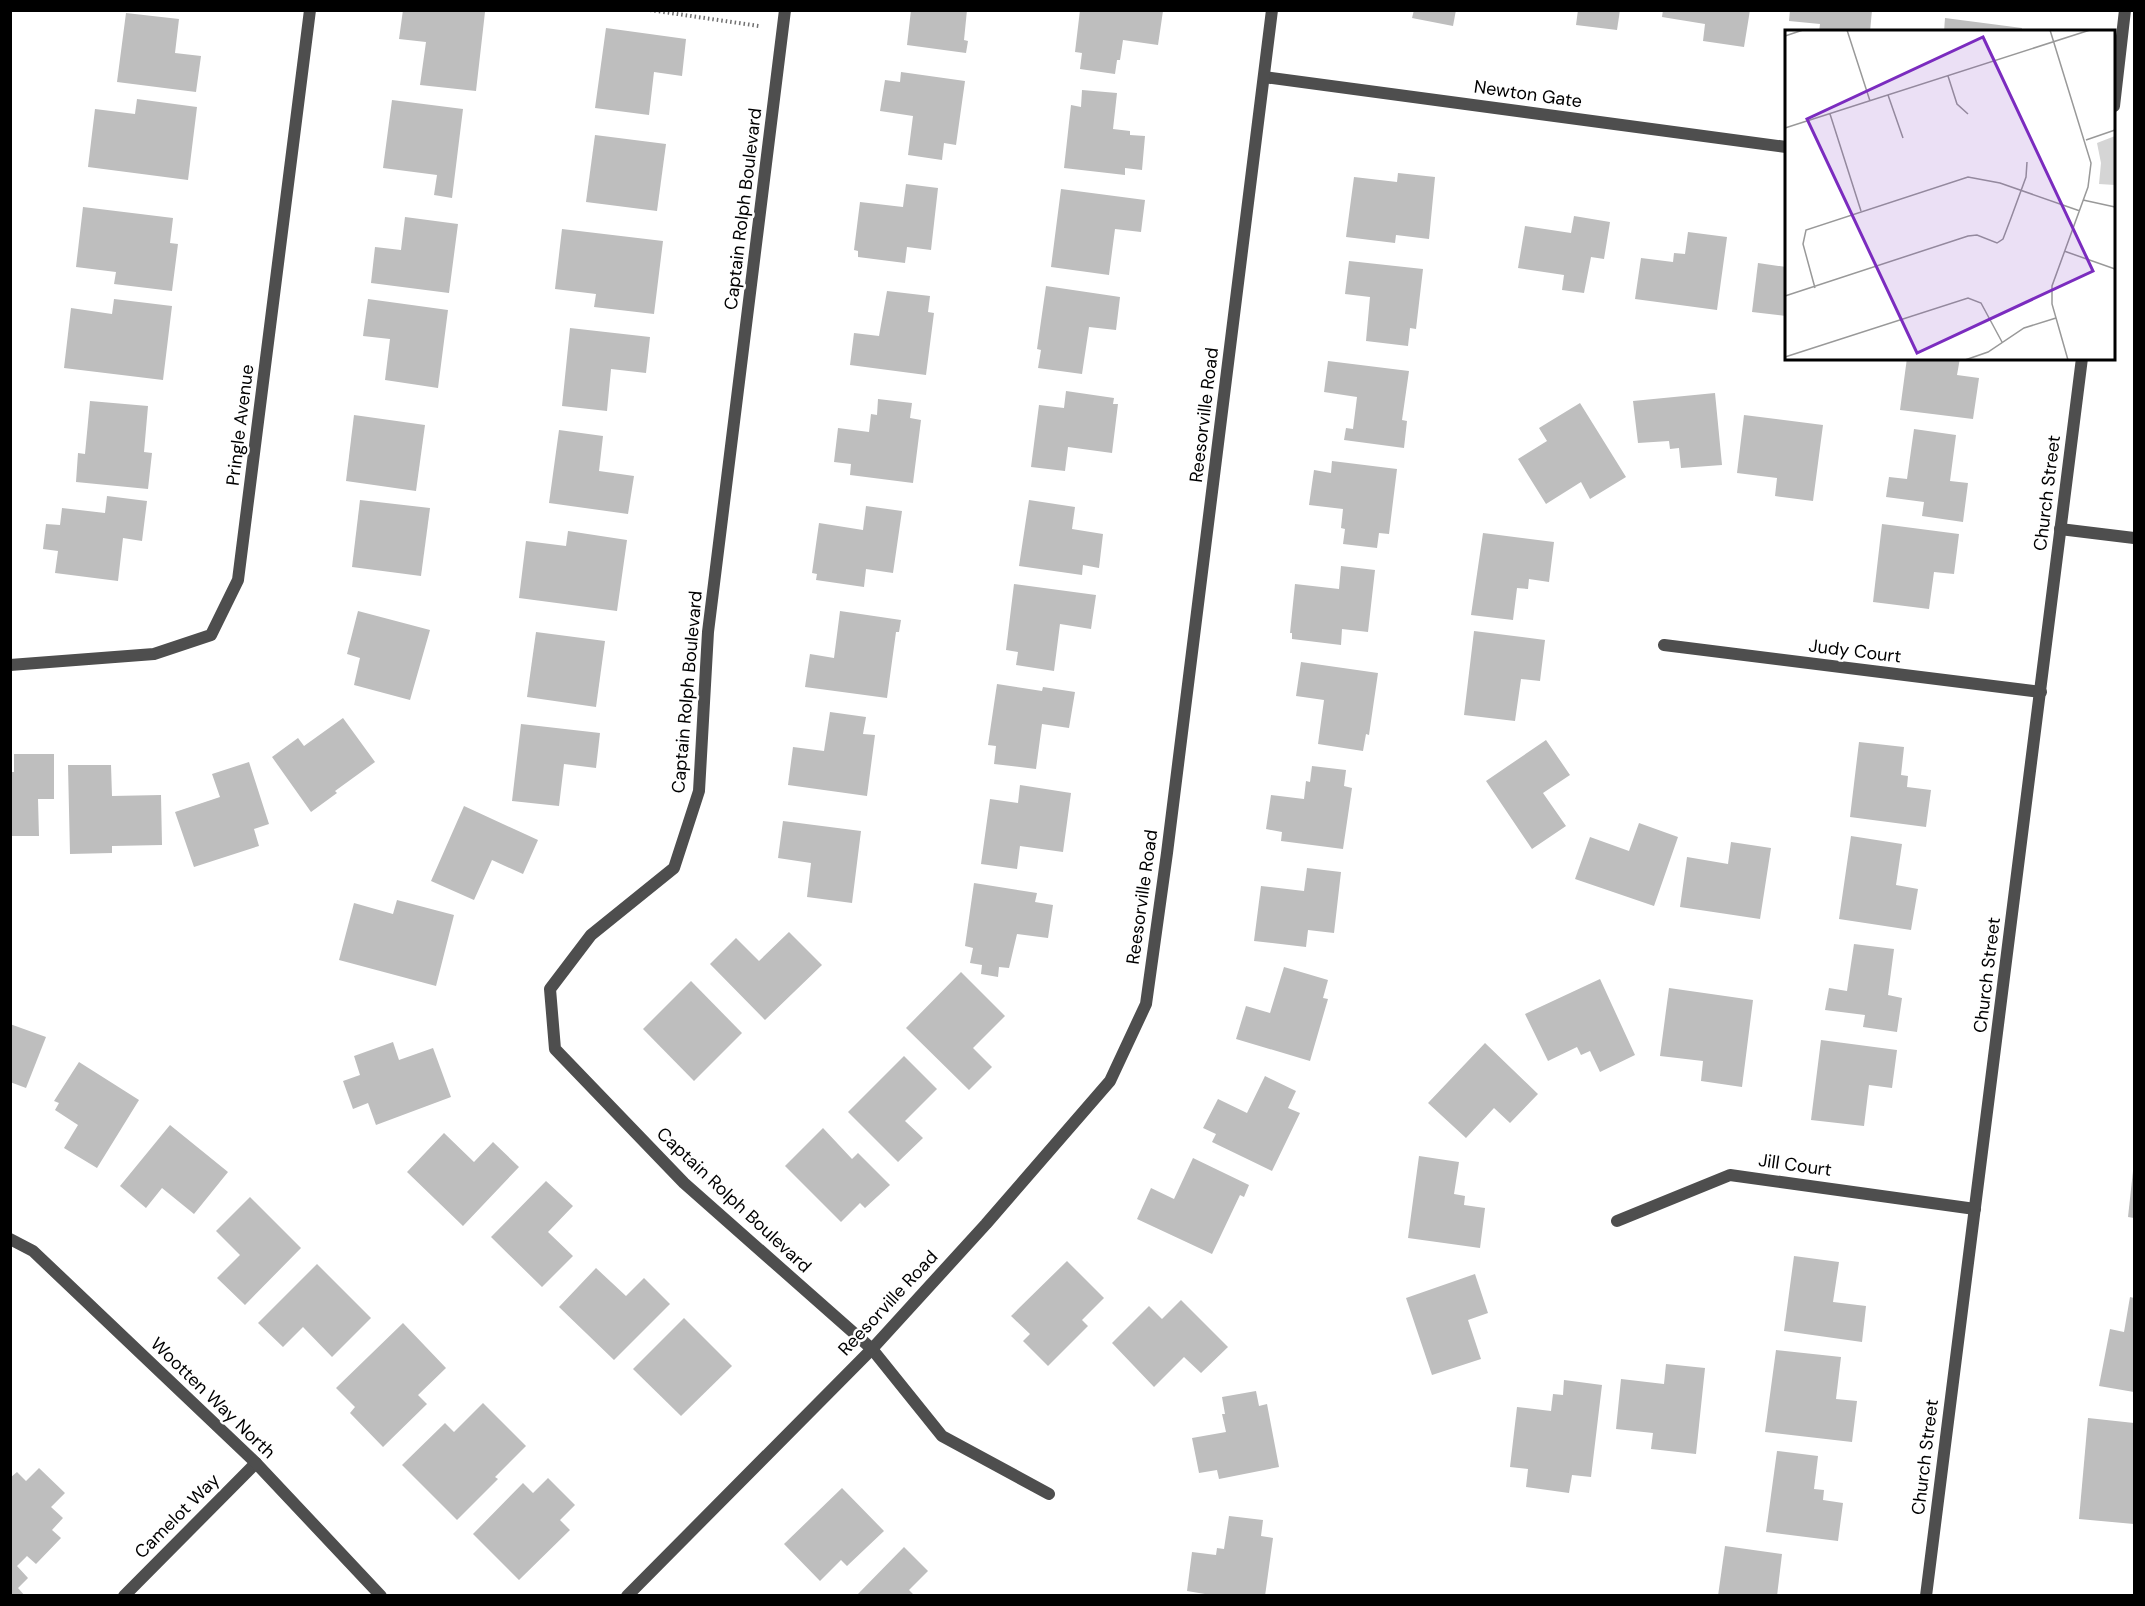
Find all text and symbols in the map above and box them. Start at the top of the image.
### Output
inset map [1785,30,2115,360]
street label: Newton Gate [1472,75,1584,113]
street label: Captain Rolph Boulevard [719,107,767,311]
street label: Reesorville Road [1184,346,1224,484]
street label: Pringle Avenue [221,363,259,487]
street label: Church Street [2028,434,2066,552]
street label: Captain Rolph Boulevard [666,590,708,794]
street label: Judy Court [1807,633,1903,669]
street label: Reesorville Road [1121,828,1163,966]
street label: Church Street [1968,916,2006,1034]
street label: Captain Rolph Boulevard [651,1122,817,1278]
street label: Jill Court [1757,1148,1833,1182]
street label: Reesorville Road [833,1245,943,1361]
street label: Wootten Way North [145,1332,281,1464]
street label: Church Street [1906,1398,1944,1516]
street label: Camelot Way [129,1468,225,1564]

